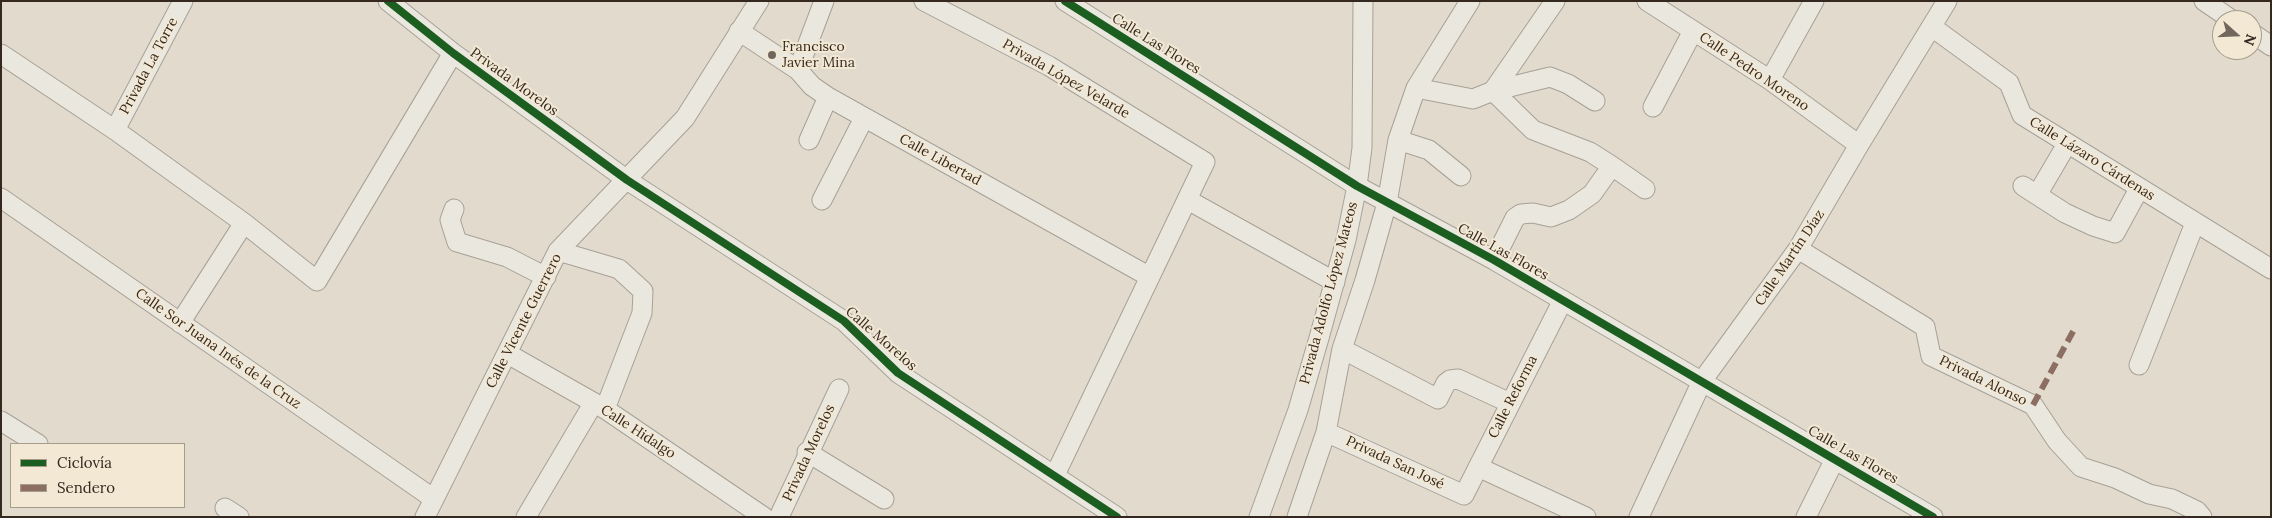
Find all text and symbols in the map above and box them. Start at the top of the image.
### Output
street label: Calle Las Flores [1109,10,1203,78]
north arrow [2212,10,2262,60]
street label: Privada La Torre [116,15,182,117]
street label: Calle Pedro Moreno [1696,29,1812,115]
text: N [2240,32,2260,48]
street label: Privada López Velarde [999,36,1133,122]
place label: Francisco Javier Mina [782,39,855,72]
street label: Privada Morelos [467,44,561,120]
marker: Francisco Javier Mina [766,49,778,61]
street label: Calle Lázaro Cárdenas [2026,113,2158,205]
street label: Calle Libertad [896,131,984,189]
street label: Privada Adolfo López Mateos [1297,200,1361,386]
street label: Calle Martín Díaz [1752,207,1828,309]
street label: Calle Las Flores [1455,220,1551,284]
street label: Calle Vicente Guerrero [483,251,565,391]
street label: Calle Sor Juana Inés de la Cruz [132,285,304,413]
street label: Calle Morelos [842,304,920,374]
street label: Privada Alonso [1936,352,2030,410]
street label: Calle Reforma [1485,353,1541,441]
street label: Calle Hidalgo [597,402,679,462]
street label: Privada Morelos [779,402,839,504]
street label: Calle Las Flores [1805,422,1901,488]
street label: Privada San José [1343,433,1447,493]
legend [10,443,185,508]
text: Ciclovía [57,453,112,472]
text: Sendero [57,478,115,497]

